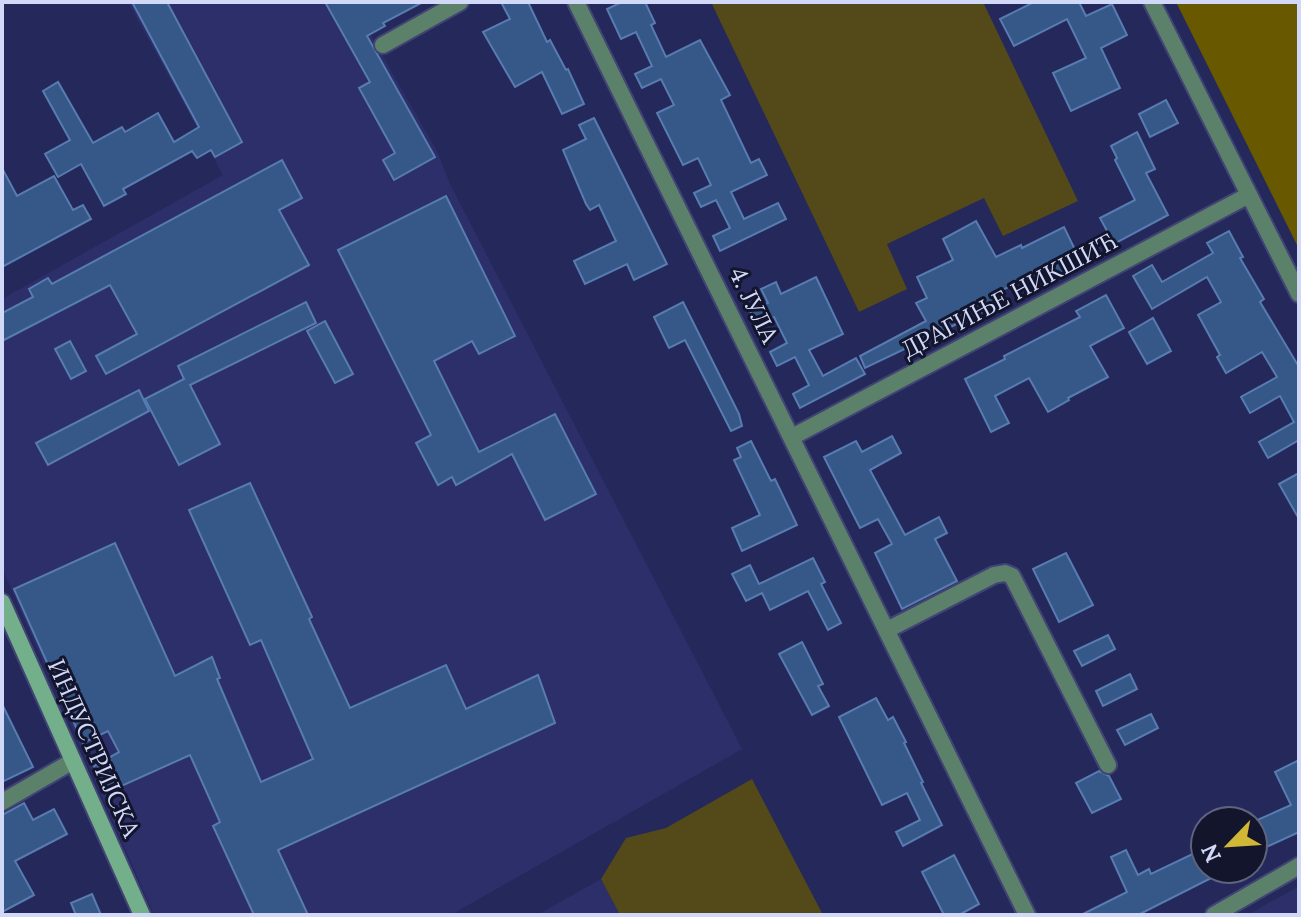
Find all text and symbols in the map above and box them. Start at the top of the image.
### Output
street label: ДРАГИЊЕ НИКШИЋ [896,225,1122,365]
street label: 4. ЈУЛА [722,262,786,349]
street label: ИНДУСТРИЈСКА [41,654,148,843]
north arrow [1189,805,1269,885]
text: N [1195,840,1227,867]

